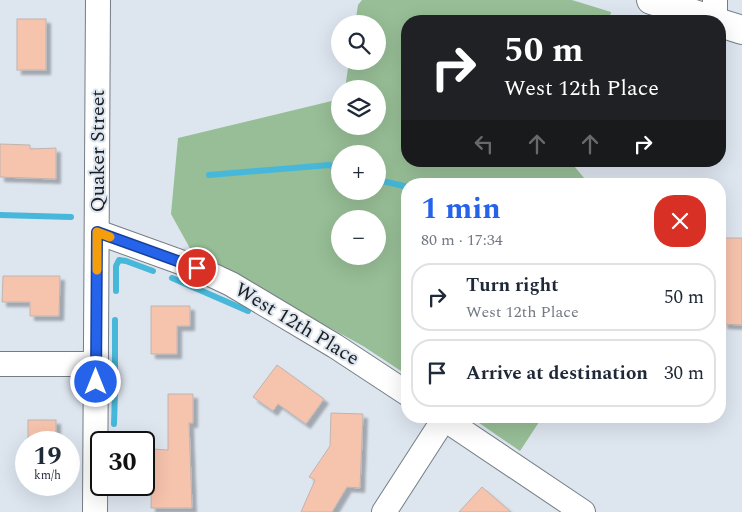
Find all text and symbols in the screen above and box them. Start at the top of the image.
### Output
map controls [331,15,386,265]
button: search [331,15,386,70]
text: 50 m [504,24,584,77]
icon: right [421,35,486,100]
text: West 12th Place [504,72,659,105]
button: layers [331,80,386,135]
street label: Quaker Street [83,90,113,212]
icon: left [470,130,498,158]
icon: ahead [523,130,551,158]
icon: ahead [576,130,604,158]
icon: right [629,130,657,158]
button: + [331,145,386,200]
text: 1 min [421,186,501,232]
button: close [654,195,706,247]
button: − [331,210,386,265]
text: 80 m · 17:34 [421,228,503,252]
pin [176,247,218,289]
icon: arrive [183,254,211,282]
text: Turn right [466,271,559,300]
street label: West 12th Place [229,275,365,373]
icon: right [423,283,451,311]
text: 50 m [664,283,704,312]
text: West 12th Place [466,300,579,324]
position arrow [69,355,121,407]
icon: arrive [423,359,451,387]
text: Arrive at destination [466,359,648,388]
text: 30 m [664,359,704,388]
speed limit sign: 30 [90,431,155,496]
text: 19 [33,438,62,476]
text: km/h [34,466,61,485]

